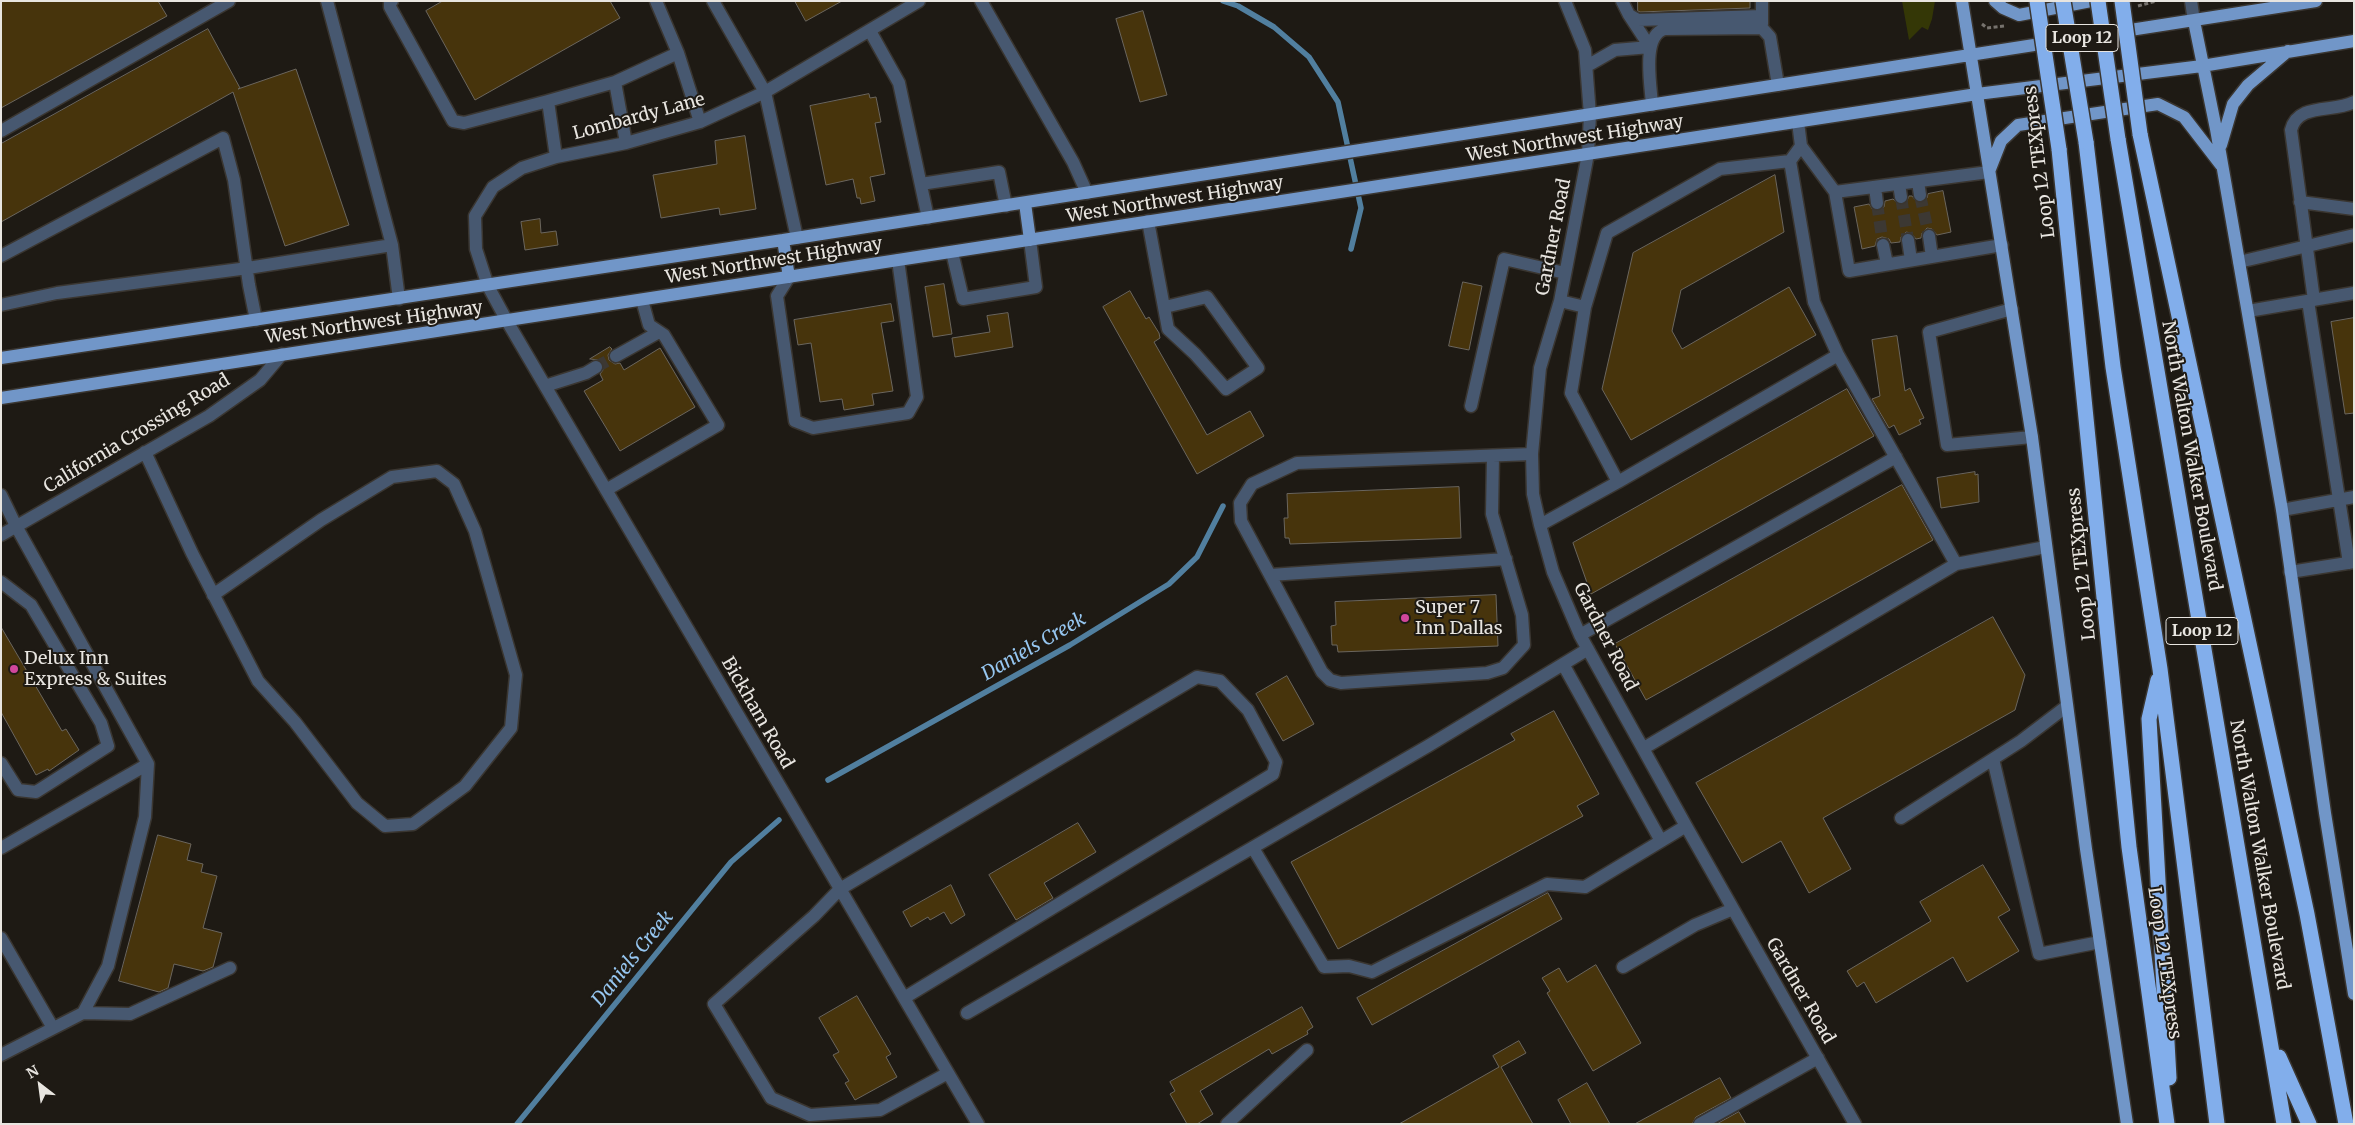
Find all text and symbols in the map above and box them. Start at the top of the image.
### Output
road number: Loop 12 [2046,24,2118,52]
street label: Loop 12 TEXpress [2020,85,2060,239]
street label: Lombardy Lane [571,89,707,145]
street label: West Northwest Highway [1465,111,1685,167]
street label: West Northwest Highway [1065,172,1285,228]
street label: Gardner Road [1532,177,1576,297]
street label: West Northwest Highway [664,233,884,289]
street label: West Northwest Highway [264,297,484,349]
street label: North Walton Walker Boulevard [2157,319,2225,593]
street label: California Crossing Road [40,370,234,498]
street label: Loop 12 TEXpress [2063,487,2101,641]
street label: Gardner Road [1568,579,1642,695]
place label: Super 7 Inn Dallas [1415,597,1503,640]
water label: Daniels Creek [978,608,1090,686]
marker: Super 7 Inn Dallas [1399,612,1411,624]
road number: Loop 12 [2166,618,2238,644]
place label: Delux Inn Express & Suites [24,648,167,691]
street label: Bickham Road [716,653,798,773]
marker: Delux Inn Express & Suites [8,663,20,675]
street label: North Walton Walker Boulevard [2225,718,2293,992]
street label: Loop 12 TEXpress [2143,886,2185,1040]
water label: Daniels Creek [588,907,678,1011]
street label: Gardner Road [1761,934,1839,1048]
north arrow [15,1060,65,1110]
text: N [23,1061,42,1083]

